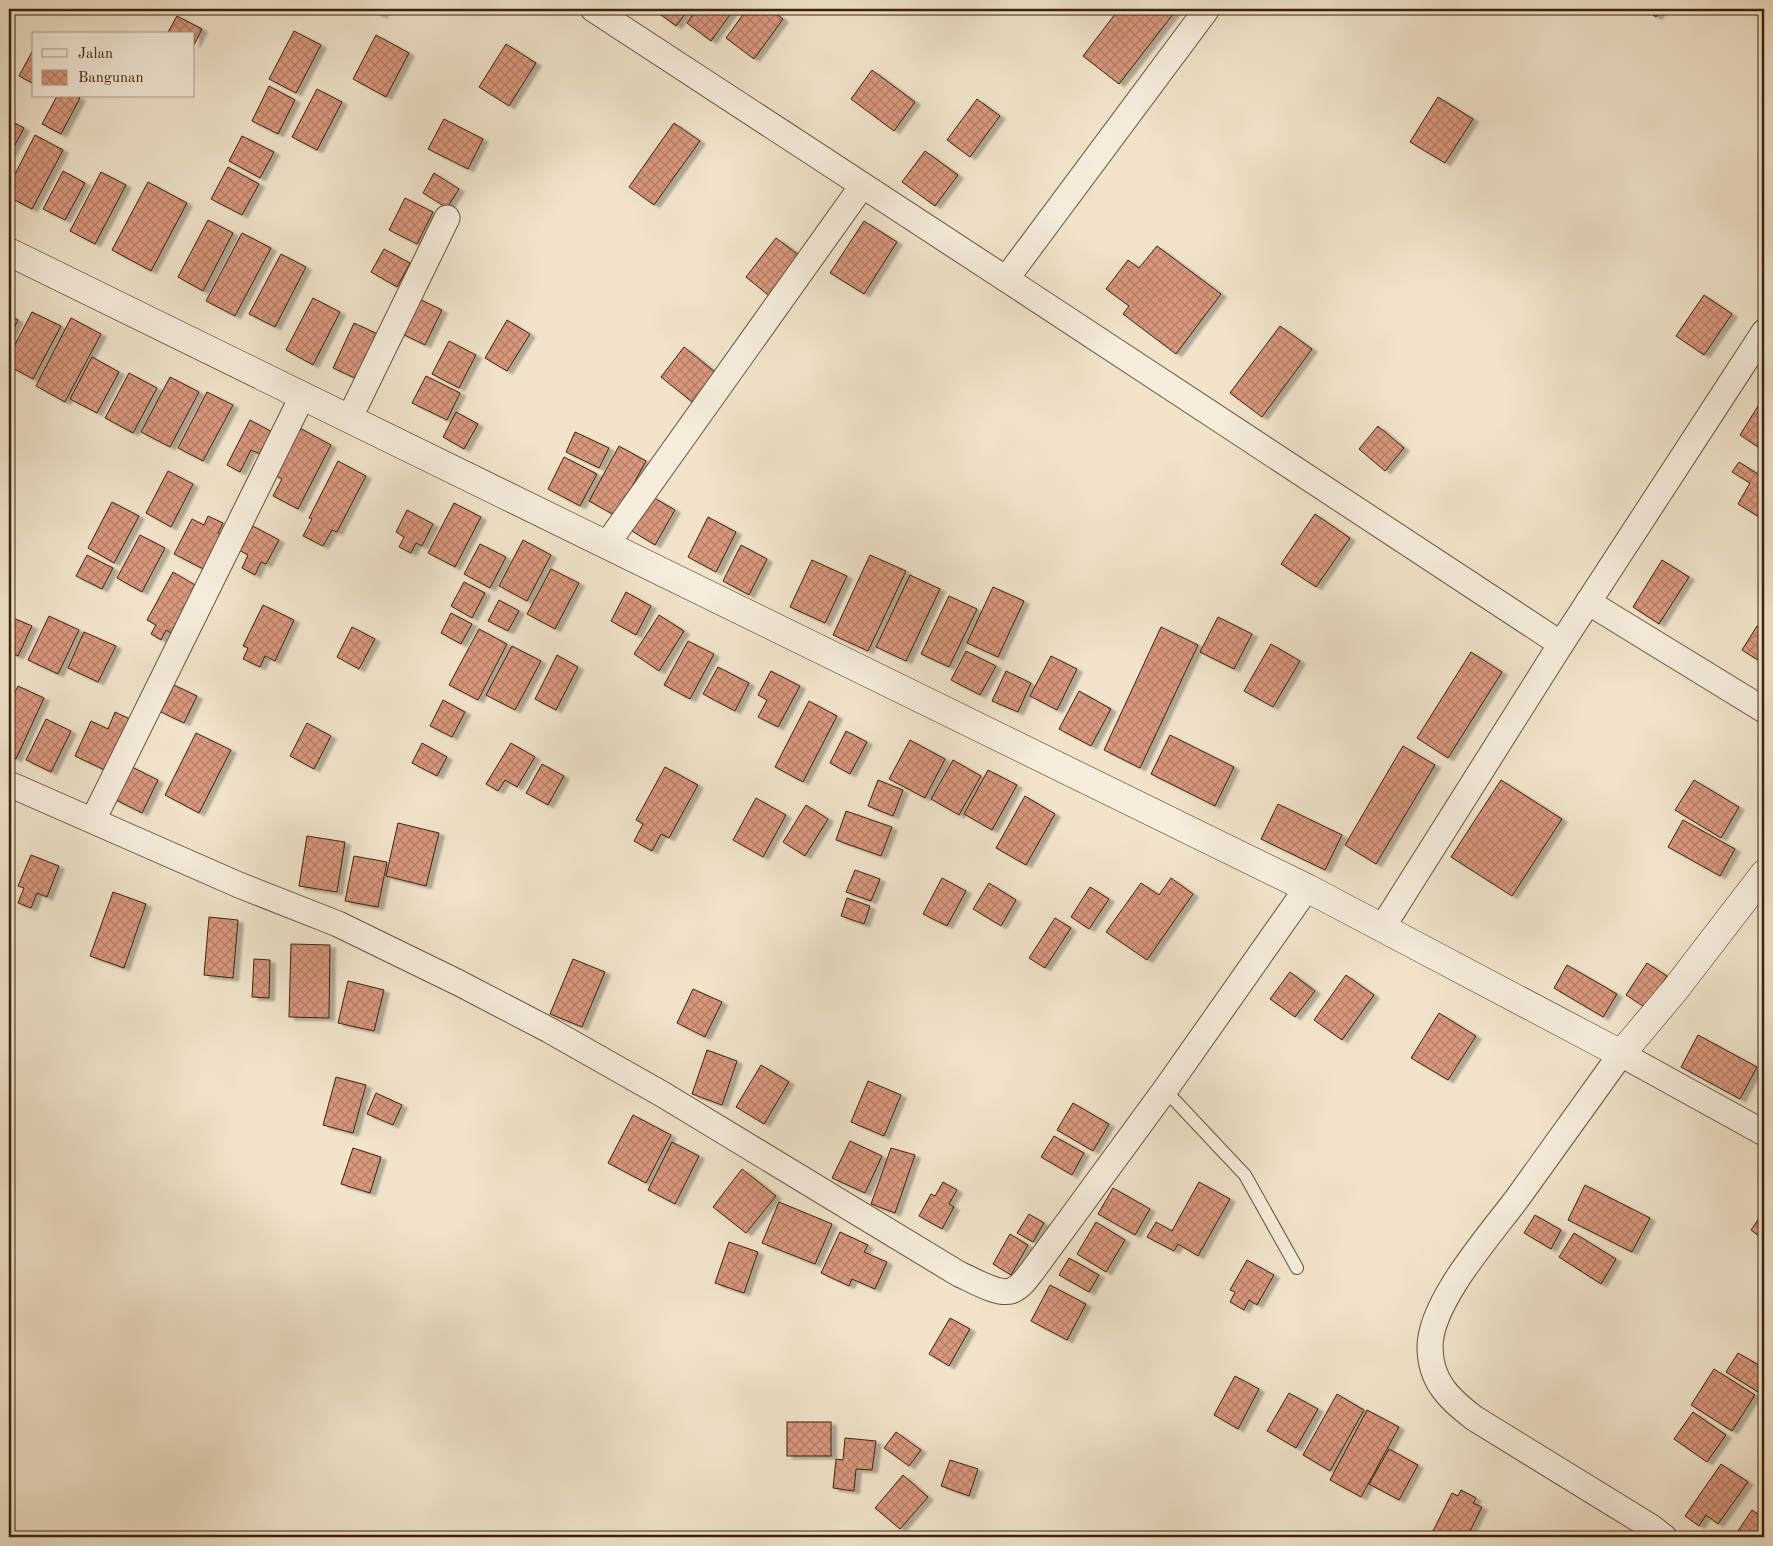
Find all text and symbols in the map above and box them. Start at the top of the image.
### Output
legend [32,32,195,98]
text: Jalan [78,47,113,62]
text: Bangunan [78,71,144,86]

